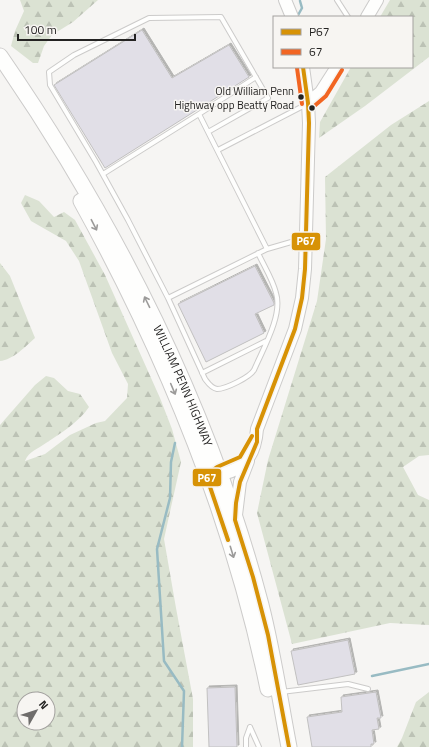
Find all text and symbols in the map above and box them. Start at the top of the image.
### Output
scale bar [18,16,135,42]
legend [273,16,413,68]
text: 100 m [24,20,57,39]
text: P67 [309,22,330,41]
text: 67 [309,42,322,61]
place label: Old William Penn Highway opp Beatty Road [174,83,294,113]
marker: Old William Penn Highway opp Beatty Road [296,92,306,102]
unlabelled marker [307,103,317,113]
one-way arrow [91,219,98,231]
line badge: P67 [291,232,321,251]
text: P67 [297,233,315,249]
one-way arrow [143,297,150,309]
street label: WILLIAM PENN HIGHWAY [149,322,218,450]
one-way arrow [169,382,177,394]
line badge: P67 [192,468,222,487]
text: P67 [198,470,216,486]
one-way arrow [229,545,236,558]
north arrow [16,691,56,731]
text: N [35,697,52,713]

